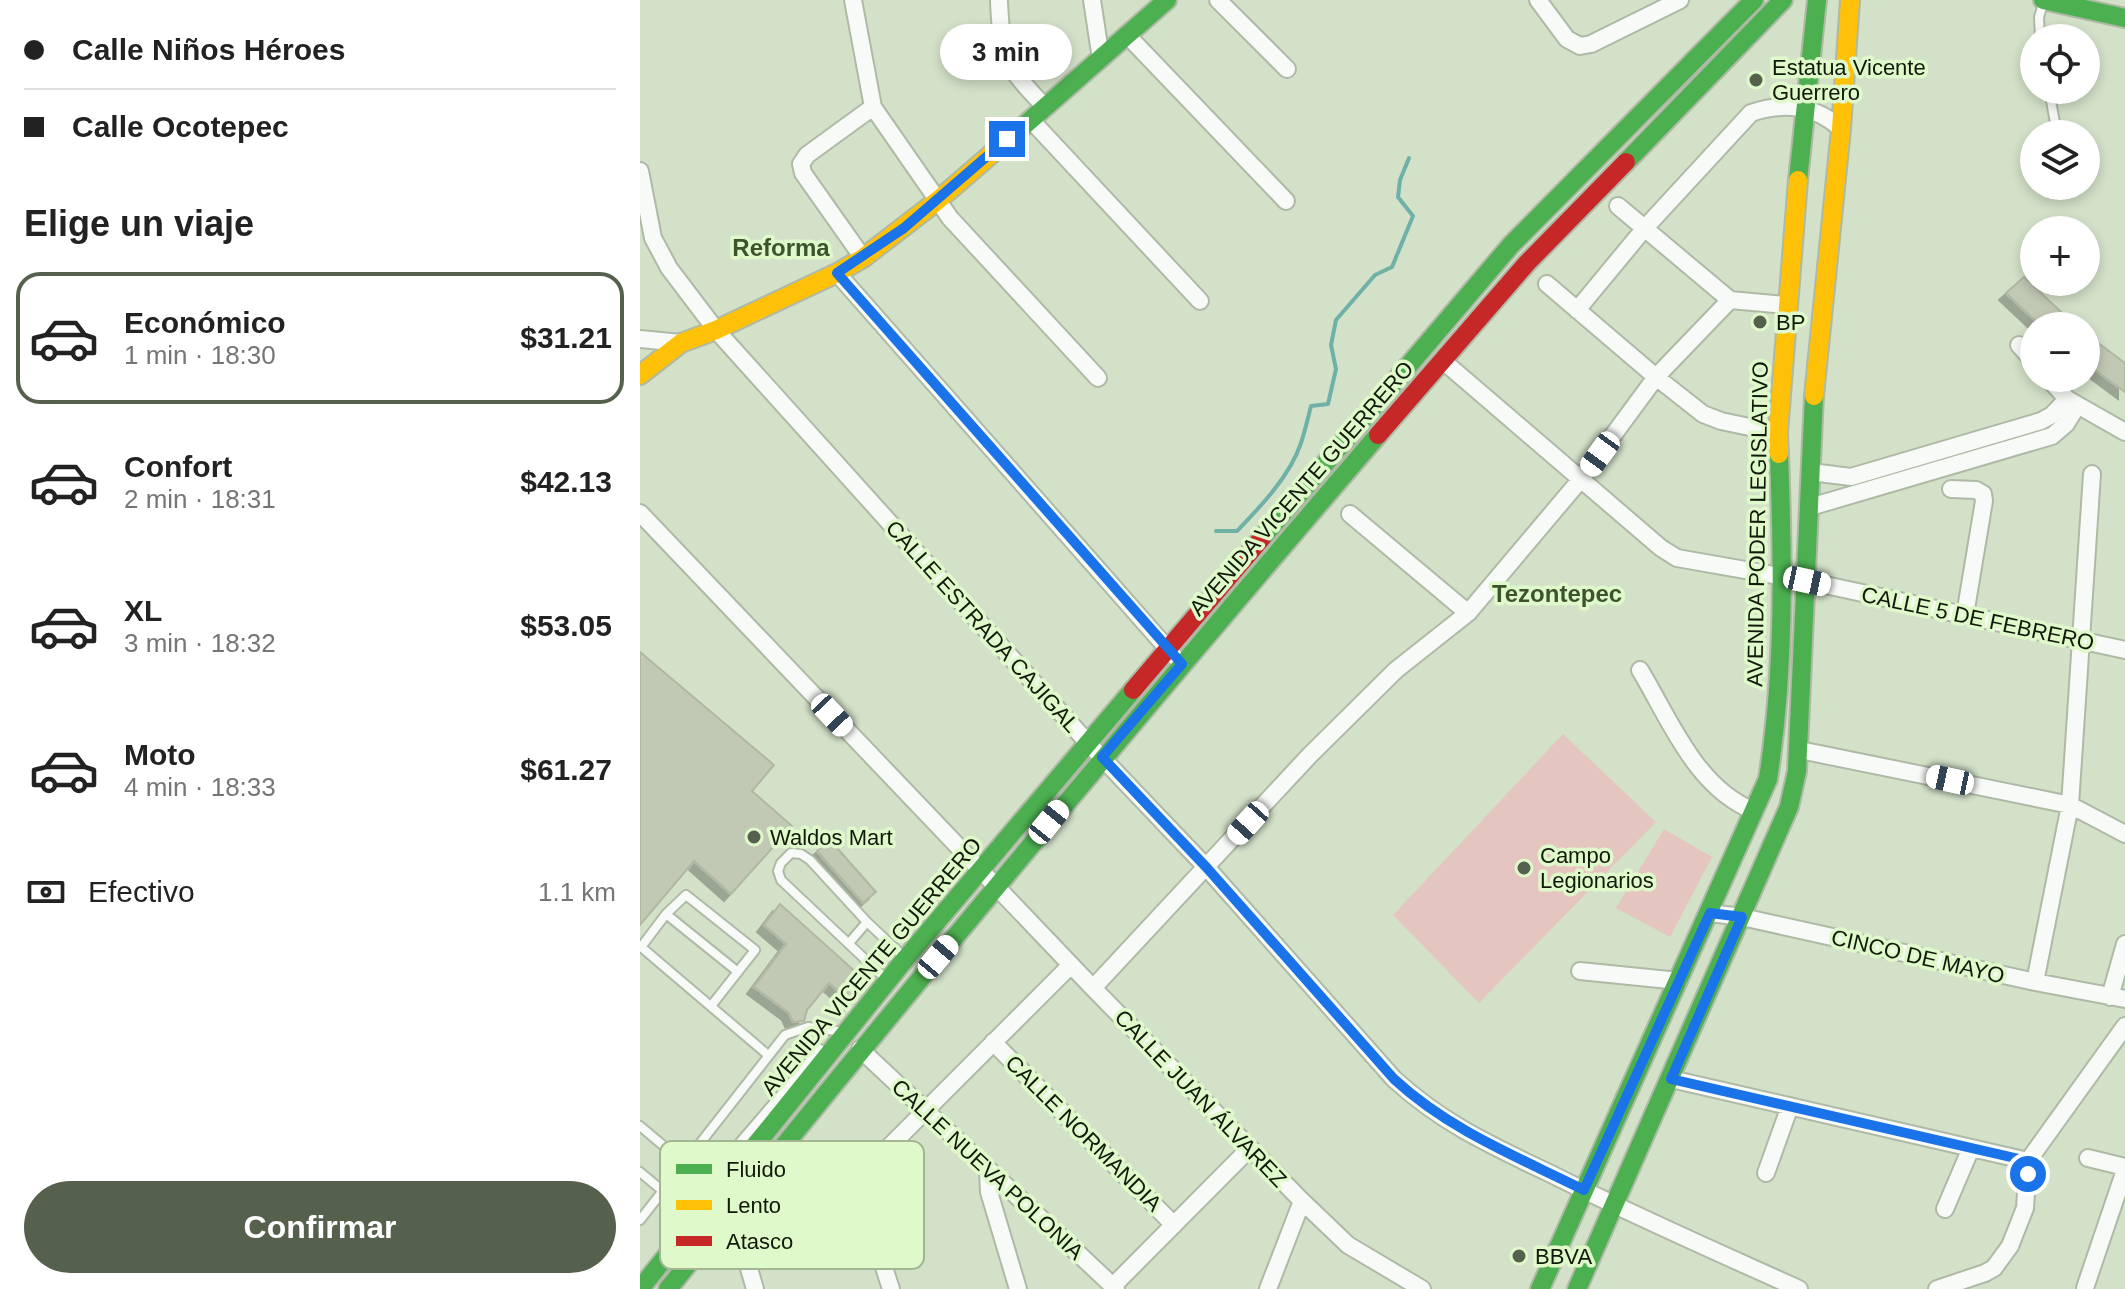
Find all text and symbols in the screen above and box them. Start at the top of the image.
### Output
callout: 3 min [941,23,1073,79]
map controls [2020,24,2100,392]
button: locate [2020,24,2100,104]
text: Calle Niños Héroes [72,33,345,66]
text: 3 min [972,37,1040,67]
place label: Estatua Vicente Guerrero [1772,55,1926,105]
marker: Estatua Vicente Guerrero [1747,71,1765,89]
text: Calle Ocotepec [72,110,289,143]
button: layers [2020,120,2100,200]
route end [989,121,1025,157]
text: Elige un viaje [24,203,254,244]
button: + [2020,216,2100,296]
district label: Reforma [732,234,830,261]
icon: car [28,302,100,374]
text: Económico [124,306,286,339]
place label: BP [1776,310,1805,335]
button: − [2020,312,2100,392]
marker: BP [1751,313,1769,331]
text: $31.21 [520,321,612,354]
text: 1 min · 18:30 [124,340,276,370]
street label: AVENIDA VICENTE GUERRERO [1184,356,1419,620]
street label: AVENIDA PODER LEGISLATIVO [1742,361,1773,687]
car [1576,428,1624,480]
icon: car [28,446,100,518]
text: Confort [124,450,232,483]
text: $42.13 [520,465,612,498]
text: 2 min · 18:31 [124,484,276,514]
street label: CALLE ESTRADA CAJIGAL [881,515,1084,737]
car [1781,564,1833,598]
district label: Tezontepec [1492,580,1622,607]
street label: CALLE 5 DE FEBRERO [1859,582,2096,655]
icon: car [28,590,100,662]
text: XL [124,594,162,627]
text: $53.05 [520,609,612,642]
text: 3 min · 18:32 [124,628,276,658]
car [807,689,857,741]
icon: car [28,734,100,806]
text: Moto [124,738,196,771]
text: $61.27 [520,753,612,786]
car [1924,763,1976,797]
text: 4 min · 18:33 [124,772,276,802]
car [1025,796,1073,848]
car [1223,797,1273,849]
place label: Waldos Mart [770,825,893,850]
marker: Waldos Mart [745,828,763,846]
street label: AVENIDA VICENTE GUERRERO [756,832,987,1100]
place label: Campo Legionarios [1540,843,1654,893]
marker: Campo Legionarios [1515,859,1533,877]
icon: cash [24,870,68,914]
text: Efectivo [88,875,195,908]
text: 1.1 km [538,877,616,907]
street label: CINCO DE MAYO [1829,924,2007,989]
car [913,931,963,983]
street label: CALLE JUAN ÁLVAREZ [1110,1005,1292,1192]
street label: CALLE NORMANDIA [1000,1050,1167,1217]
street label: CALLE NUEVA POLONIA [887,1074,1089,1265]
legend [660,1141,924,1269]
route start [2010,1156,2046,1192]
text: Fluido [726,1157,786,1182]
button: Confirmar [24,1181,616,1273]
text: Lento [726,1193,781,1218]
text: Atasco [726,1229,793,1254]
place label: BBVA [1535,1244,1592,1269]
marker: BBVA [1510,1247,1528,1265]

